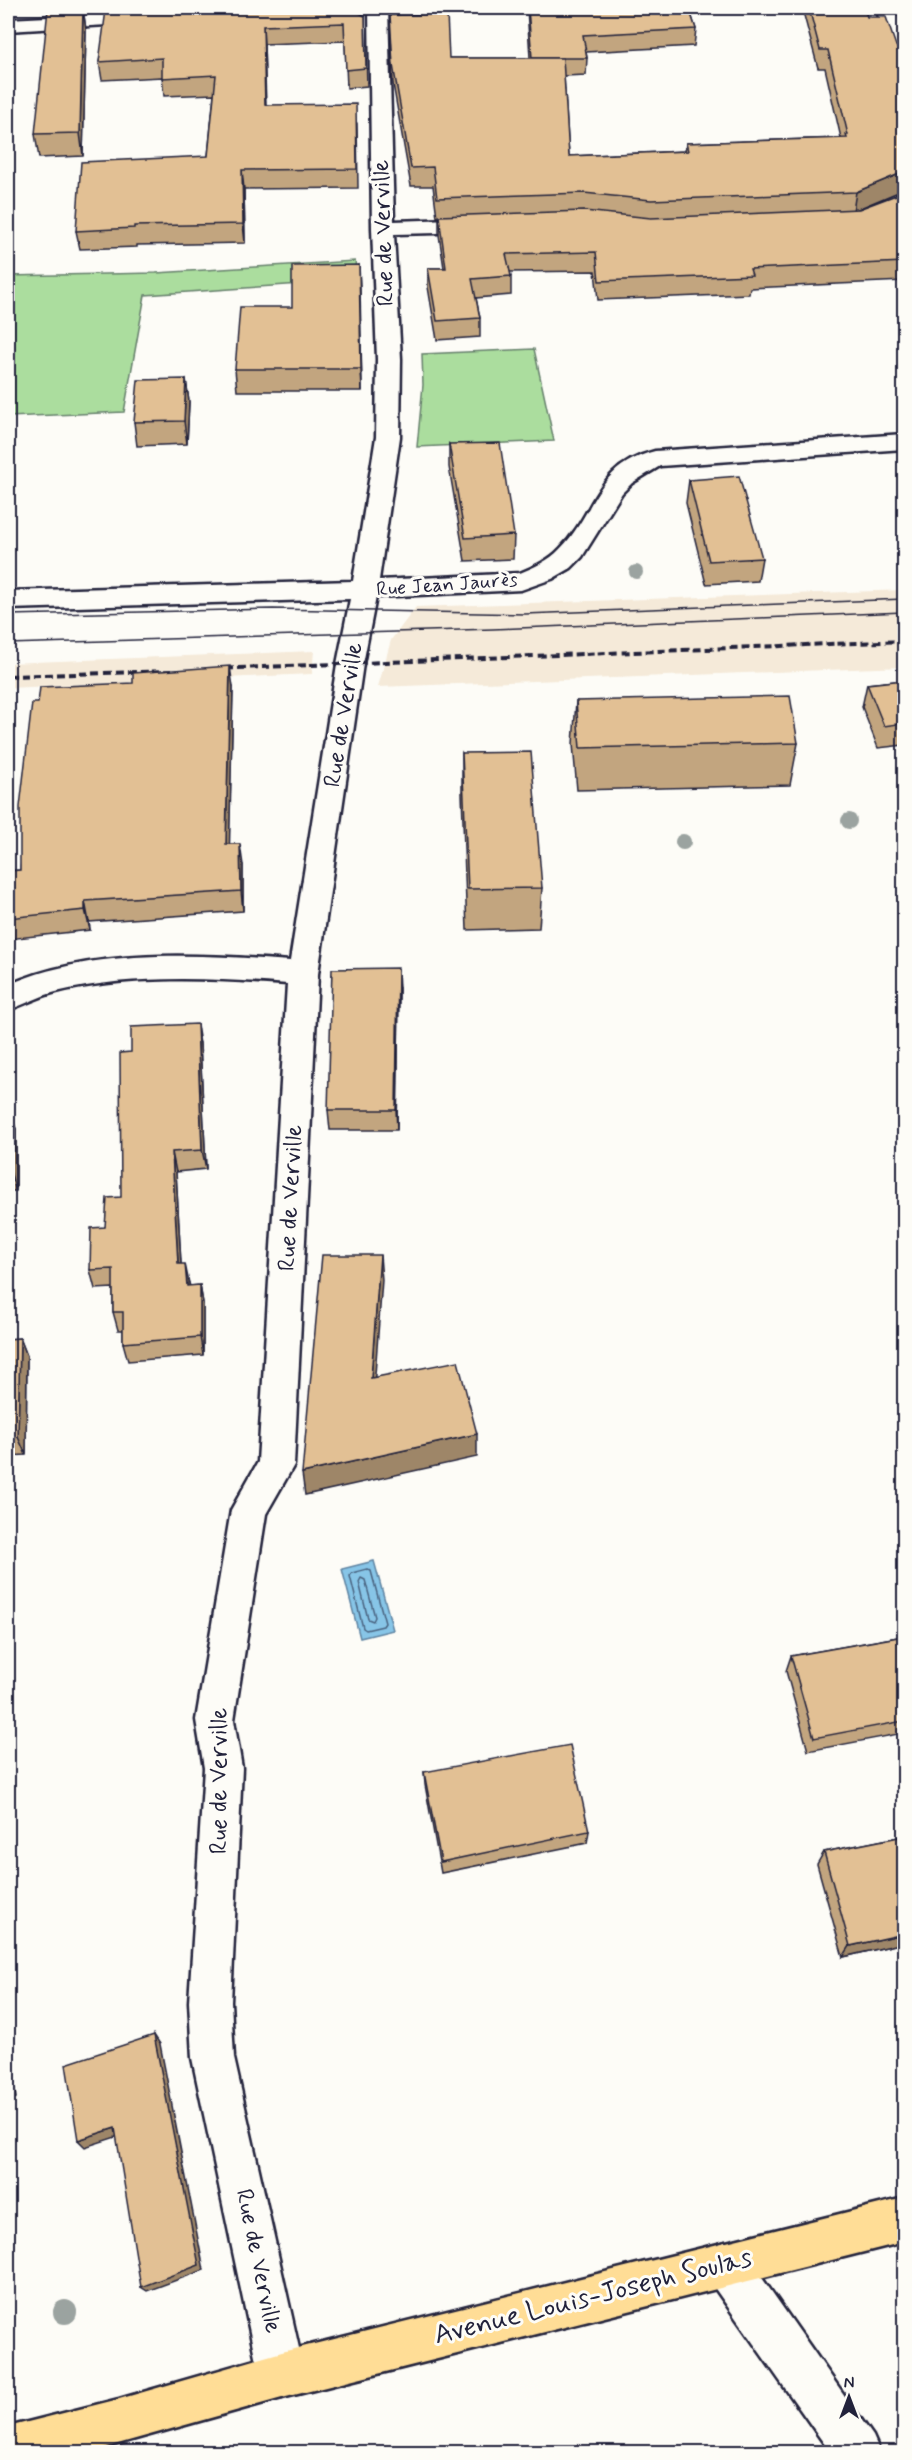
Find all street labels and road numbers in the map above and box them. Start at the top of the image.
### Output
street label: Rue de Verville [366,159,402,307]
street label: Rue Jean Jaurès [375,567,519,603]
street label: Rue de Verville [317,640,371,790]
street label: Rue de Verville [272,1124,310,1272]
street label: Rue de Verville [204,1708,235,1854]
street label: Rue de Verville [228,2186,288,2336]
street label: Avenue Louis-Joseph Soulas [430,2240,756,2354]

